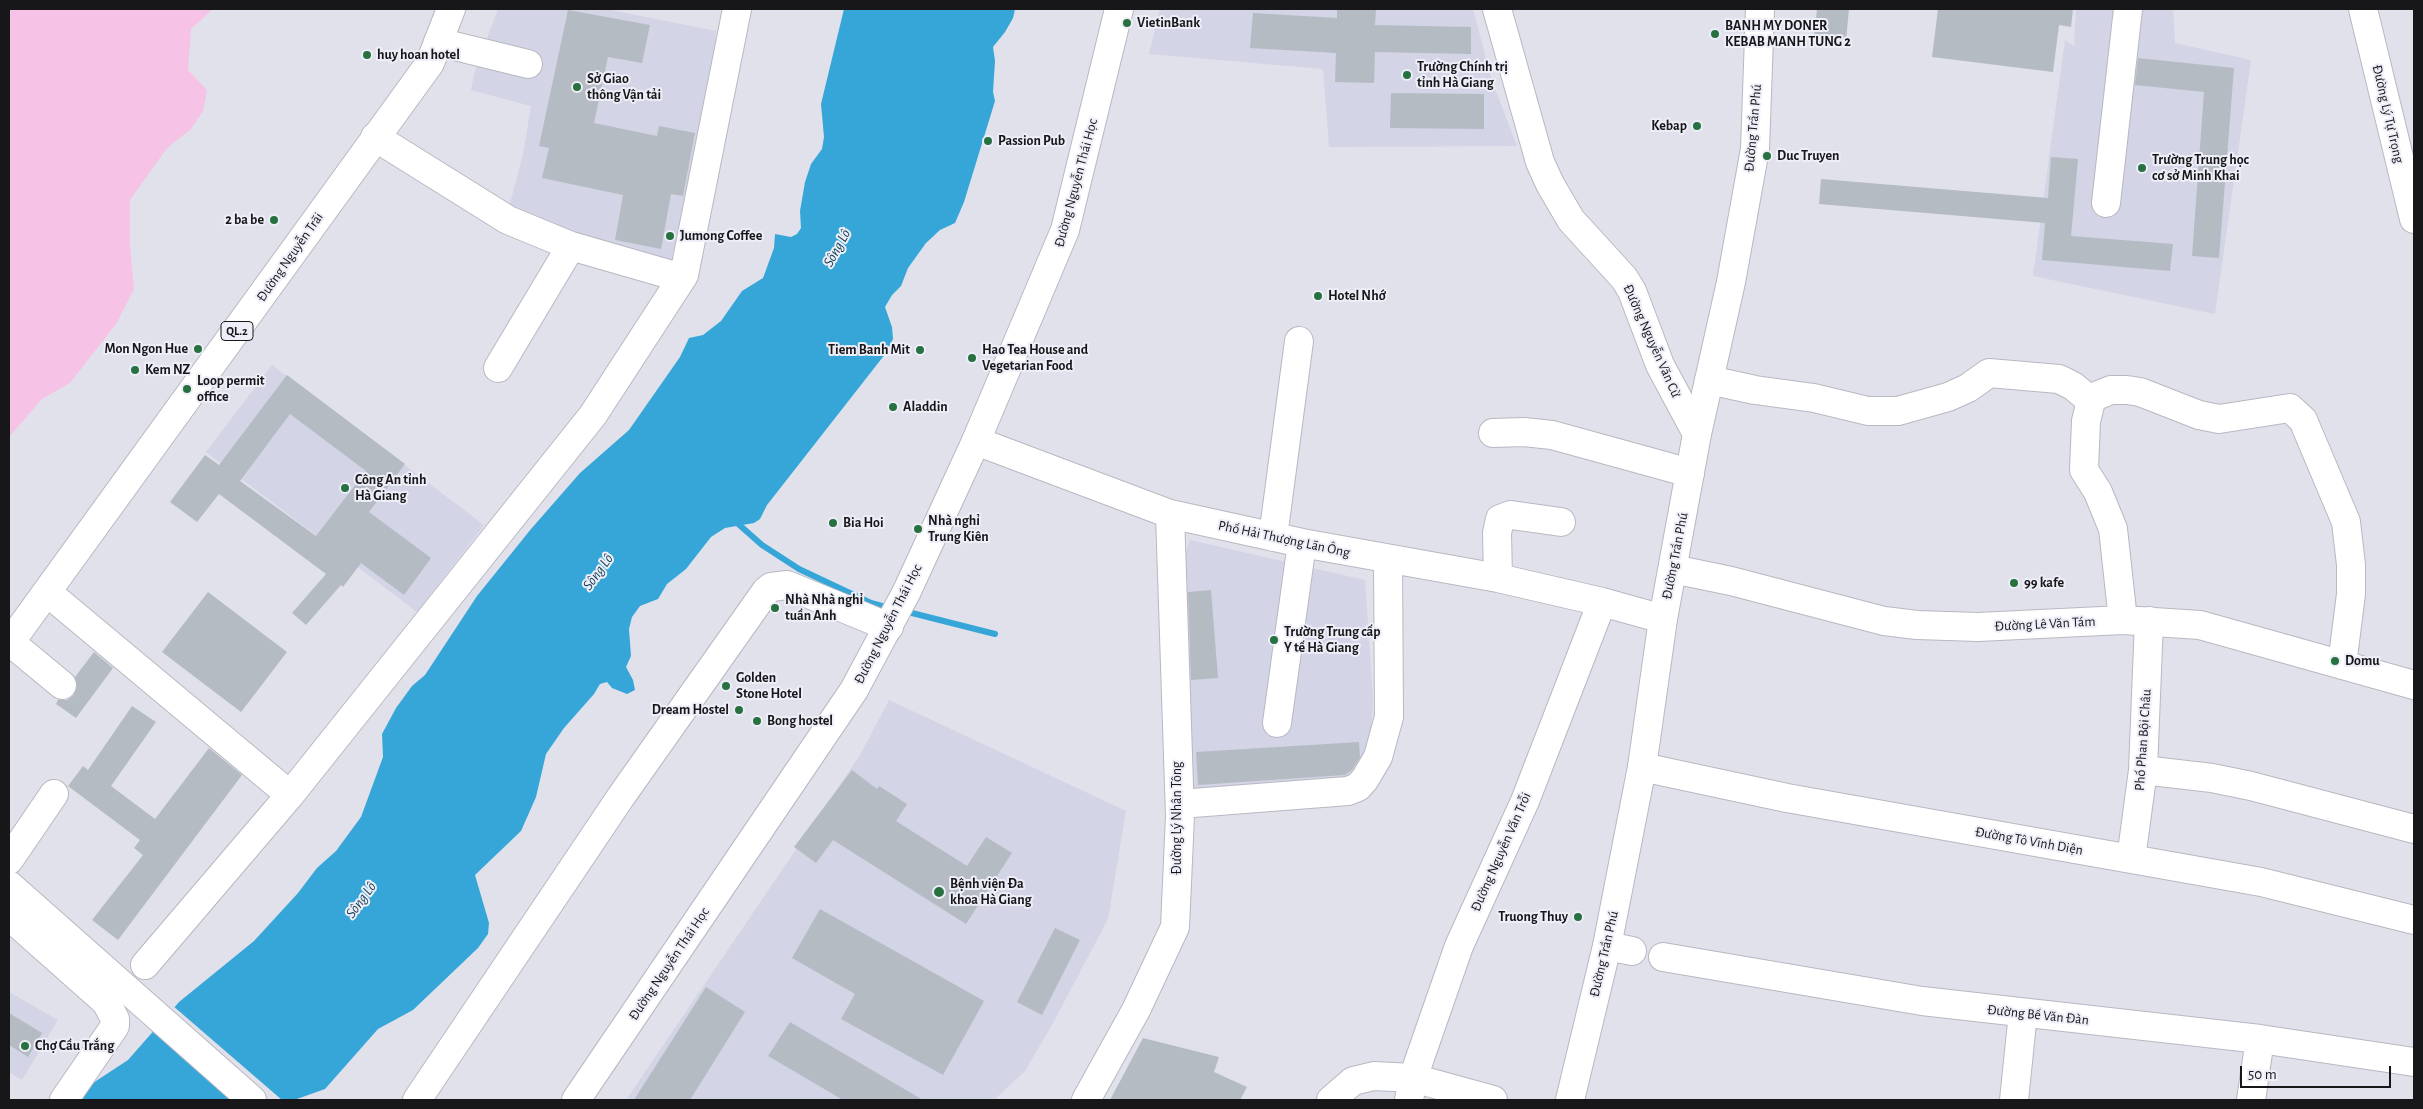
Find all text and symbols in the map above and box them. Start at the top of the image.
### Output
place label: VietinBank [1137,15,1200,31]
marker: VietinBank [1121,17,1133,29]
place label: BANH MY DONER KEBAB MANH TUNG 2 [1725,18,1851,50]
marker: BANH MY DONER KEBAB MANH TUNG 2 [1709,28,1721,40]
place label: huy hoan hotel [377,47,460,63]
marker: huy hoan hotel [361,49,373,61]
place label: Trường Chính trị tỉnh Hà Giang [1417,59,1508,92]
street label: Đường Lý Tự Trọng [2368,63,2408,165]
marker: Trường Chính trị tỉnh Hà Giang [1401,69,1413,81]
place label: Sở Giao thông Vận tải [587,71,661,104]
marker: Sở Giao thông Vận tải [571,81,583,93]
street label: Đường Trần Phú [1741,83,1765,173]
street label: Đường Nguyễn Thái Học [1051,117,1101,249]
place label: Kebap [1651,118,1687,134]
marker: Kebap [1691,120,1703,132]
place label: Passion Pub [998,133,1065,149]
marker: Passion Pub [982,135,994,147]
place label: Duc Truyen [1777,148,1839,164]
marker: Duc Truyen [1761,150,1773,162]
place label: Trường Trung học cơ sở Minh Khai [2152,152,2249,184]
marker: Trường Trung học cơ sở Minh Khai [2136,162,2148,174]
street label: Đường Nguyễn Trãi [253,209,327,305]
place label: 2 ba be [225,212,264,228]
marker: 2 ba be [268,214,280,226]
water label: Sông Lô [819,226,855,270]
place label: Jumong Coffee [680,228,762,244]
marker: Jumong Coffee [664,230,676,242]
street label: Đường Nguyễn Văn Cừ [1619,282,1685,400]
place label: Hotel Nhớ [1328,288,1386,304]
marker: Hotel Nhớ [1312,290,1324,302]
road number: QL.2 [221,322,253,341]
place label: Mon Ngon Hue [104,341,188,357]
place label: Tiem Banh Mit [828,342,910,358]
place label: Hao Tea House and Vegetarian Food [982,342,1088,374]
marker: Mon Ngon Hue [192,343,204,355]
marker: Tiem Banh Mit [914,344,926,356]
marker: Hao Tea House and Vegetarian Food [966,352,978,364]
place label: Kem NZ [145,362,190,378]
marker: Kem NZ [129,364,141,376]
place label: Loop permit office [197,373,265,406]
marker: Loop permit office [181,383,193,395]
place label: Aladdin [903,399,948,415]
marker: Aladdin [887,401,899,413]
place label: Công An tỉnh Hà Giang [355,472,426,504]
marker: Công An tỉnh Hà Giang [339,482,351,494]
street label: Đường Trần Phú [1658,511,1692,601]
place label: Nhà nghỉ Trung Kiên [928,513,989,546]
place label: Bia Hoi [843,515,884,531]
marker: Bia Hoi [827,517,839,529]
street label: Phố Hải Thượng Lãn Ông [1217,517,1351,561]
marker: Nhà nghỉ Trung Kiên [912,523,924,535]
water label: Sông Lô [579,550,617,594]
street label: Đường Nguyễn Thái Học [850,561,926,687]
place label: 99 kafe [2024,575,2064,591]
marker: 99 kafe [2008,577,2020,589]
place label: Nhà Nhà nghỉ tuần Anh [785,592,863,624]
marker: Nhà Nhà nghỉ tuần Anh [769,602,781,614]
street label: Đường Lê Văn Tám [1994,613,2096,635]
place label: Trường Trung cấp Y tế Hà Giang [1284,624,1380,656]
marker: Trường Trung cấp Y tế Hà Giang [1268,634,1280,646]
place label: Domu [2345,653,2380,669]
marker: Domu [2329,655,2341,667]
place label: Golden Stone Hotel [736,670,802,702]
marker: Golden Stone Hotel [720,680,732,692]
street label: Phố Phan Bội Châu [2131,688,2155,792]
place label: Dream Hostel [652,702,729,718]
marker: Dream Hostel [733,704,745,716]
place label: Bong hostel [767,713,833,729]
marker: Bong hostel [751,715,763,727]
street label: Đường Lý Nhân Tông [1169,761,1185,875]
street label: Đường Nguyễn Văn Trỗi [1467,790,1535,914]
street label: Đường Tô Vĩnh Diện [1974,823,2084,859]
place label: Bệnh viện Đa khoa Hà Giang [950,876,1032,909]
water label: Sông Lô [342,878,380,922]
marker: Bệnh viện Đa khoa Hà Giang [932,885,946,899]
street label: Đường Nguyễn Thái Học [625,904,713,1024]
place label: Truong Thuy [1498,909,1568,925]
street label: Đường Trần Phú [1586,909,1622,999]
marker: Truong Thuy [1572,911,1584,923]
street label: Đường Bế Văn Đàn [1986,1001,2090,1029]
place label: Chợ Cầu Trắng [35,1038,114,1054]
marker: Chợ Cầu Trắng [19,1040,31,1052]
scale bar [2243,1056,2394,1088]
text: 50 m [2248,1067,2277,1082]

